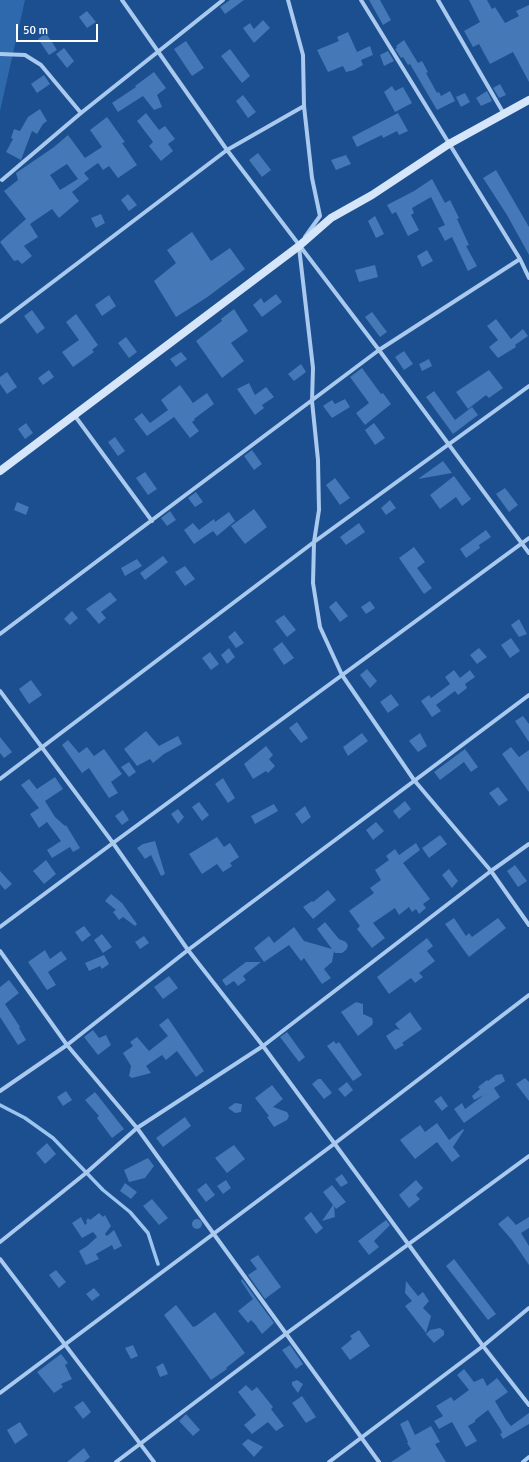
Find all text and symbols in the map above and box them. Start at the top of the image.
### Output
scale bar [18,16,100,42]
text: 50 m [23,23,48,38]

